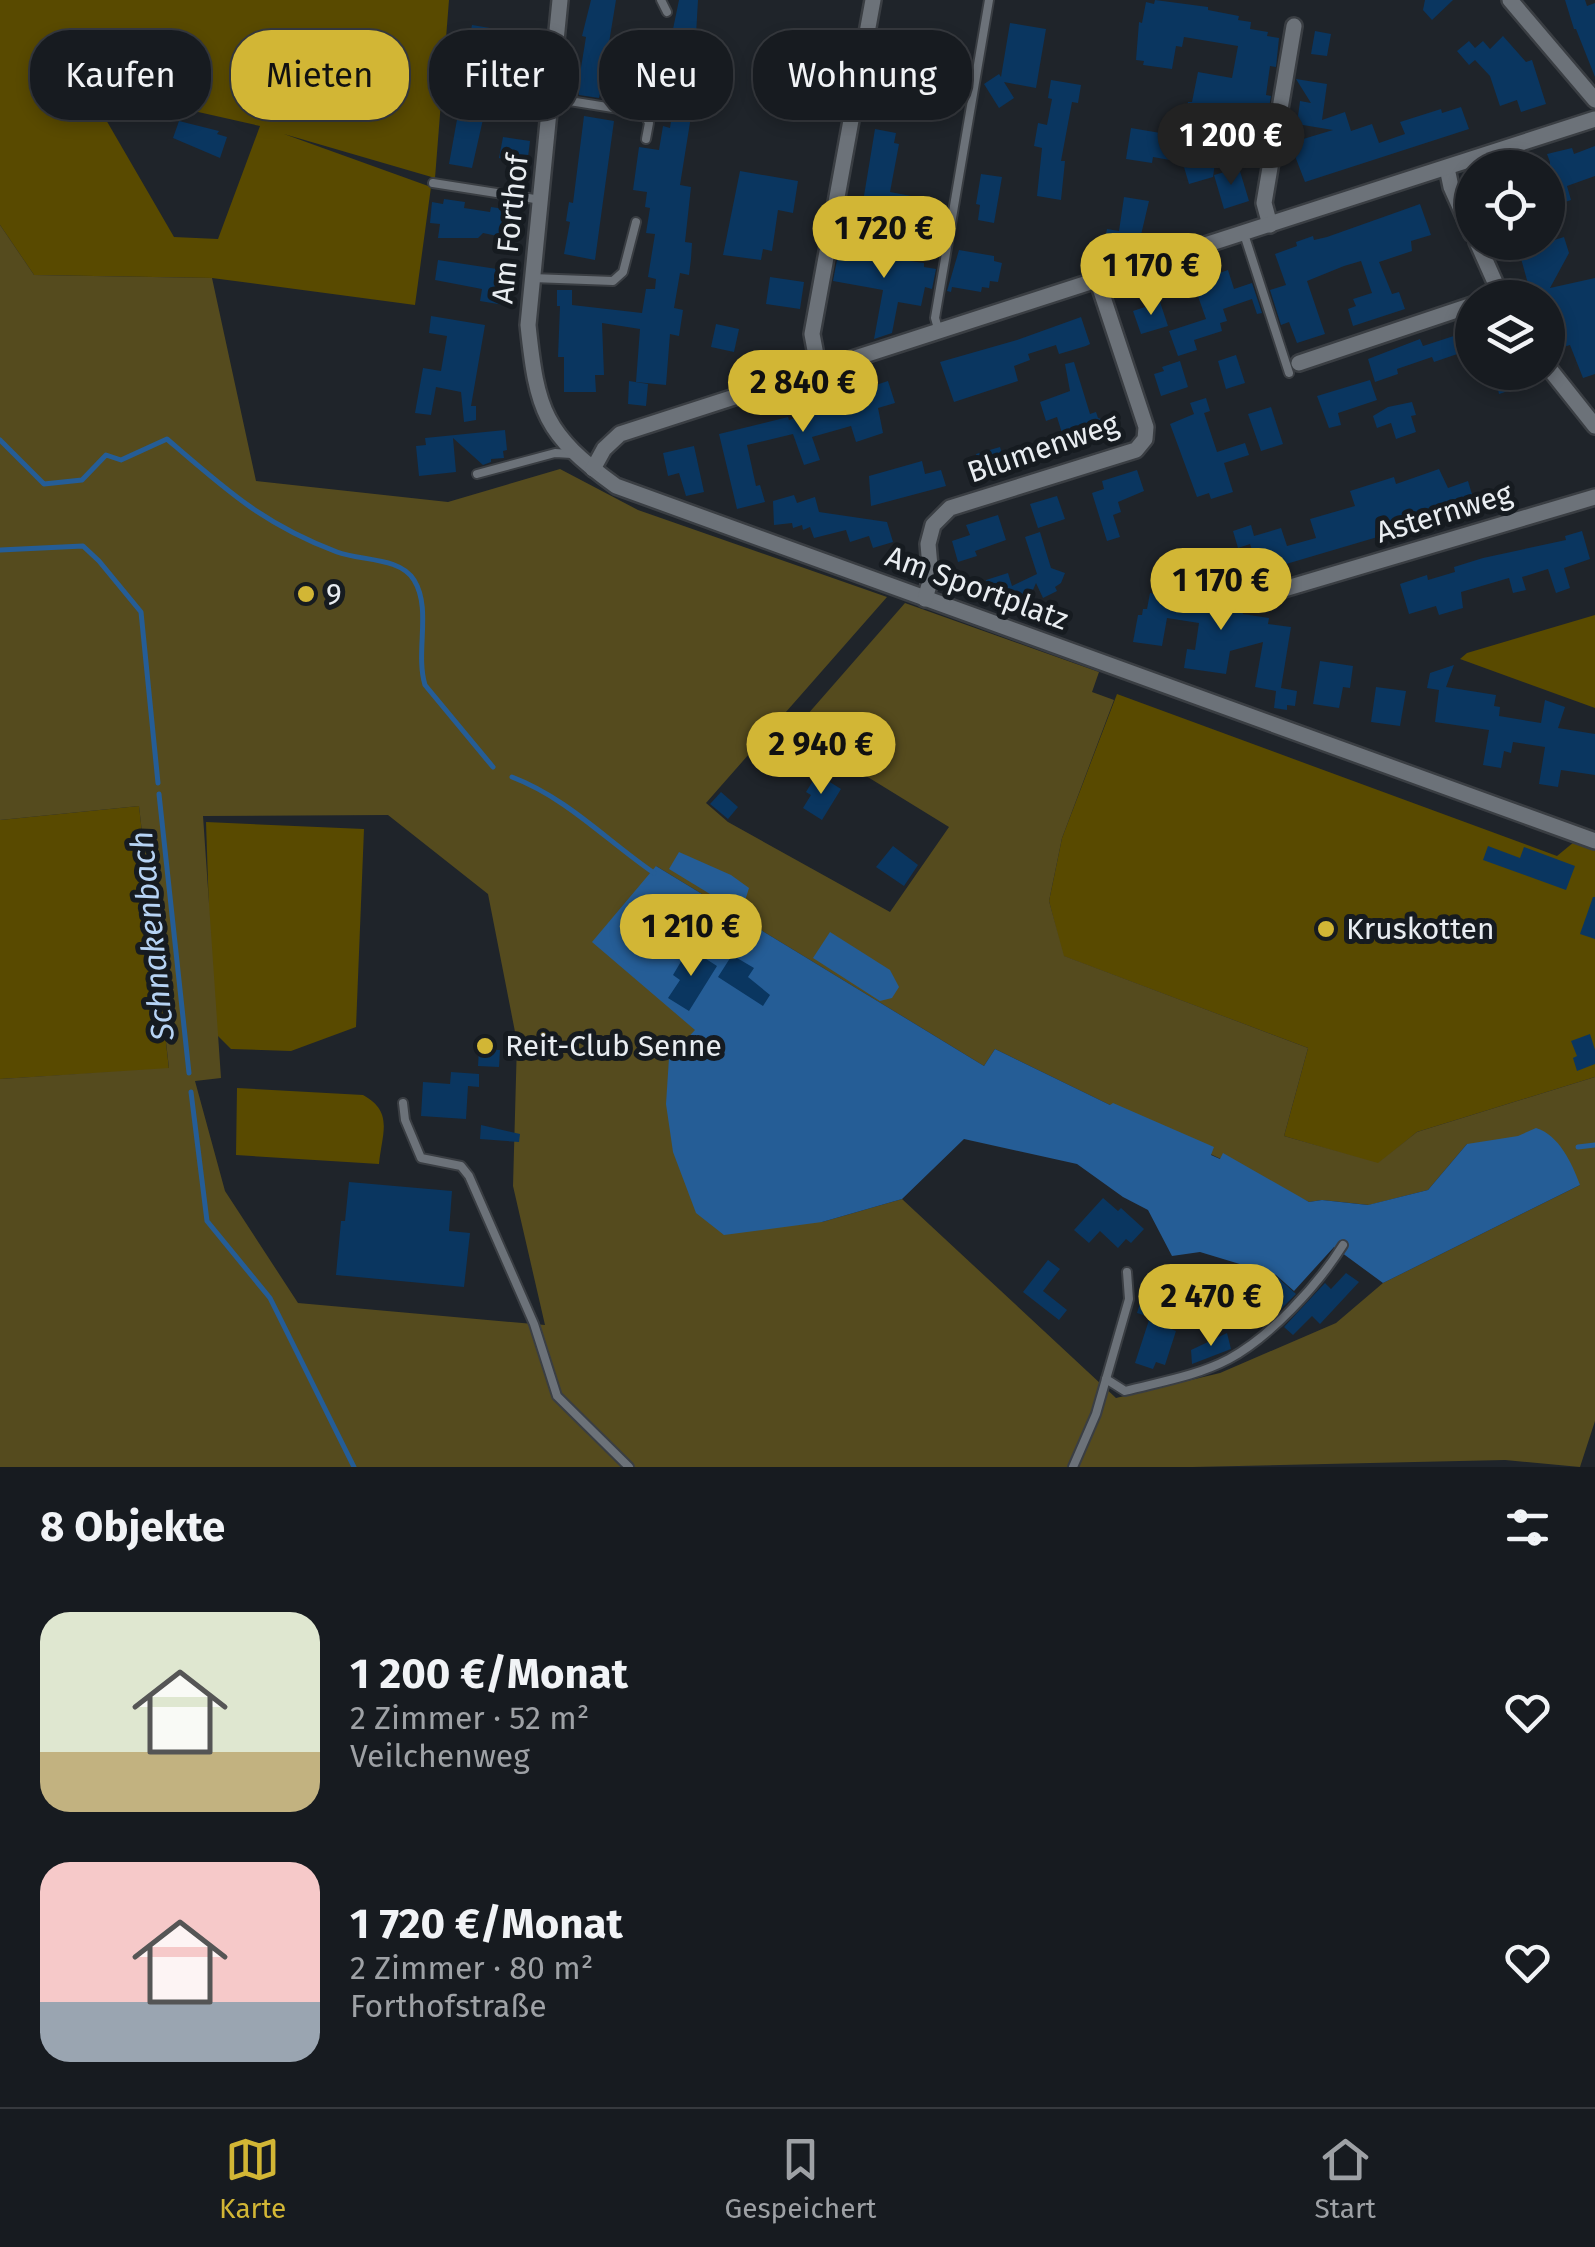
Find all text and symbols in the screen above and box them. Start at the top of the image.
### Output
chip: Kaufen [30,30,211,120]
chip: Mieten [231,30,409,120]
chip: Filter [429,30,579,120]
chip: Neu [599,30,733,120]
chip: Wohnung [753,30,972,120]
pin: 1 200 € [1139,103,1323,188]
text: 1 200 € [1180,116,1282,154]
map controls [1455,150,1565,390]
button: locate [1455,150,1565,260]
street label: Am Forthof [484,151,536,305]
pin: 1 720 € [792,196,976,281]
text: 1 720 € [835,209,933,247]
pin: 1 170 € [1059,233,1243,318]
text: 1 170 € [1102,246,1200,284]
button: layers [1455,280,1565,390]
pin: 2 840 € [711,350,895,435]
text: 2 840 € [750,363,856,401]
street label: Blumenweg [963,405,1124,491]
street label: Asternweg [1372,475,1517,551]
street label: Am Sportplatz [881,538,1073,638]
pin: 1 170 € [1129,548,1313,633]
text: 1 170 € [1172,561,1270,599]
place label: 9 [326,576,342,612]
marker: 9 [295,583,317,605]
pin: 2 940 € [729,712,913,797]
text: 2 940 € [768,725,874,763]
water label: Schnakenbach [122,829,182,1044]
pin: 1 210 € [599,894,783,979]
text: 1 210 € [642,907,740,945]
place label: Kruskotten [1346,911,1494,947]
marker: Kruskotten [1315,918,1337,940]
place label: Reit-Club Senne [505,1028,722,1064]
marker: Reit-Club Senne [474,1035,496,1057]
pin: 2 470 € [1119,1264,1303,1349]
text: 2 470 € [1160,1277,1262,1315]
icon: filters [1500,1500,1555,1555]
text: 8 Objekte [40,1502,225,1552]
text: 1 200 €/Monat [350,1649,628,1699]
icon: home [120,1652,240,1772]
icon: heart [1500,1685,1555,1740]
text: 2 Zimmer · 52 m² [350,1699,589,1737]
text: Veilchenweg [350,1737,530,1775]
text: 1 720 €/Monat [350,1899,623,1949]
icon: home [120,1902,240,2022]
icon: heart [1500,1935,1555,1990]
text: 2 Zimmer · 80 m² [350,1949,593,1987]
text: Forthofstraße [350,1987,547,2025]
tab: Karte [219,2132,286,2225]
tab: Gespeichert [725,2132,876,2225]
tab: Start [1315,2132,1376,2225]

